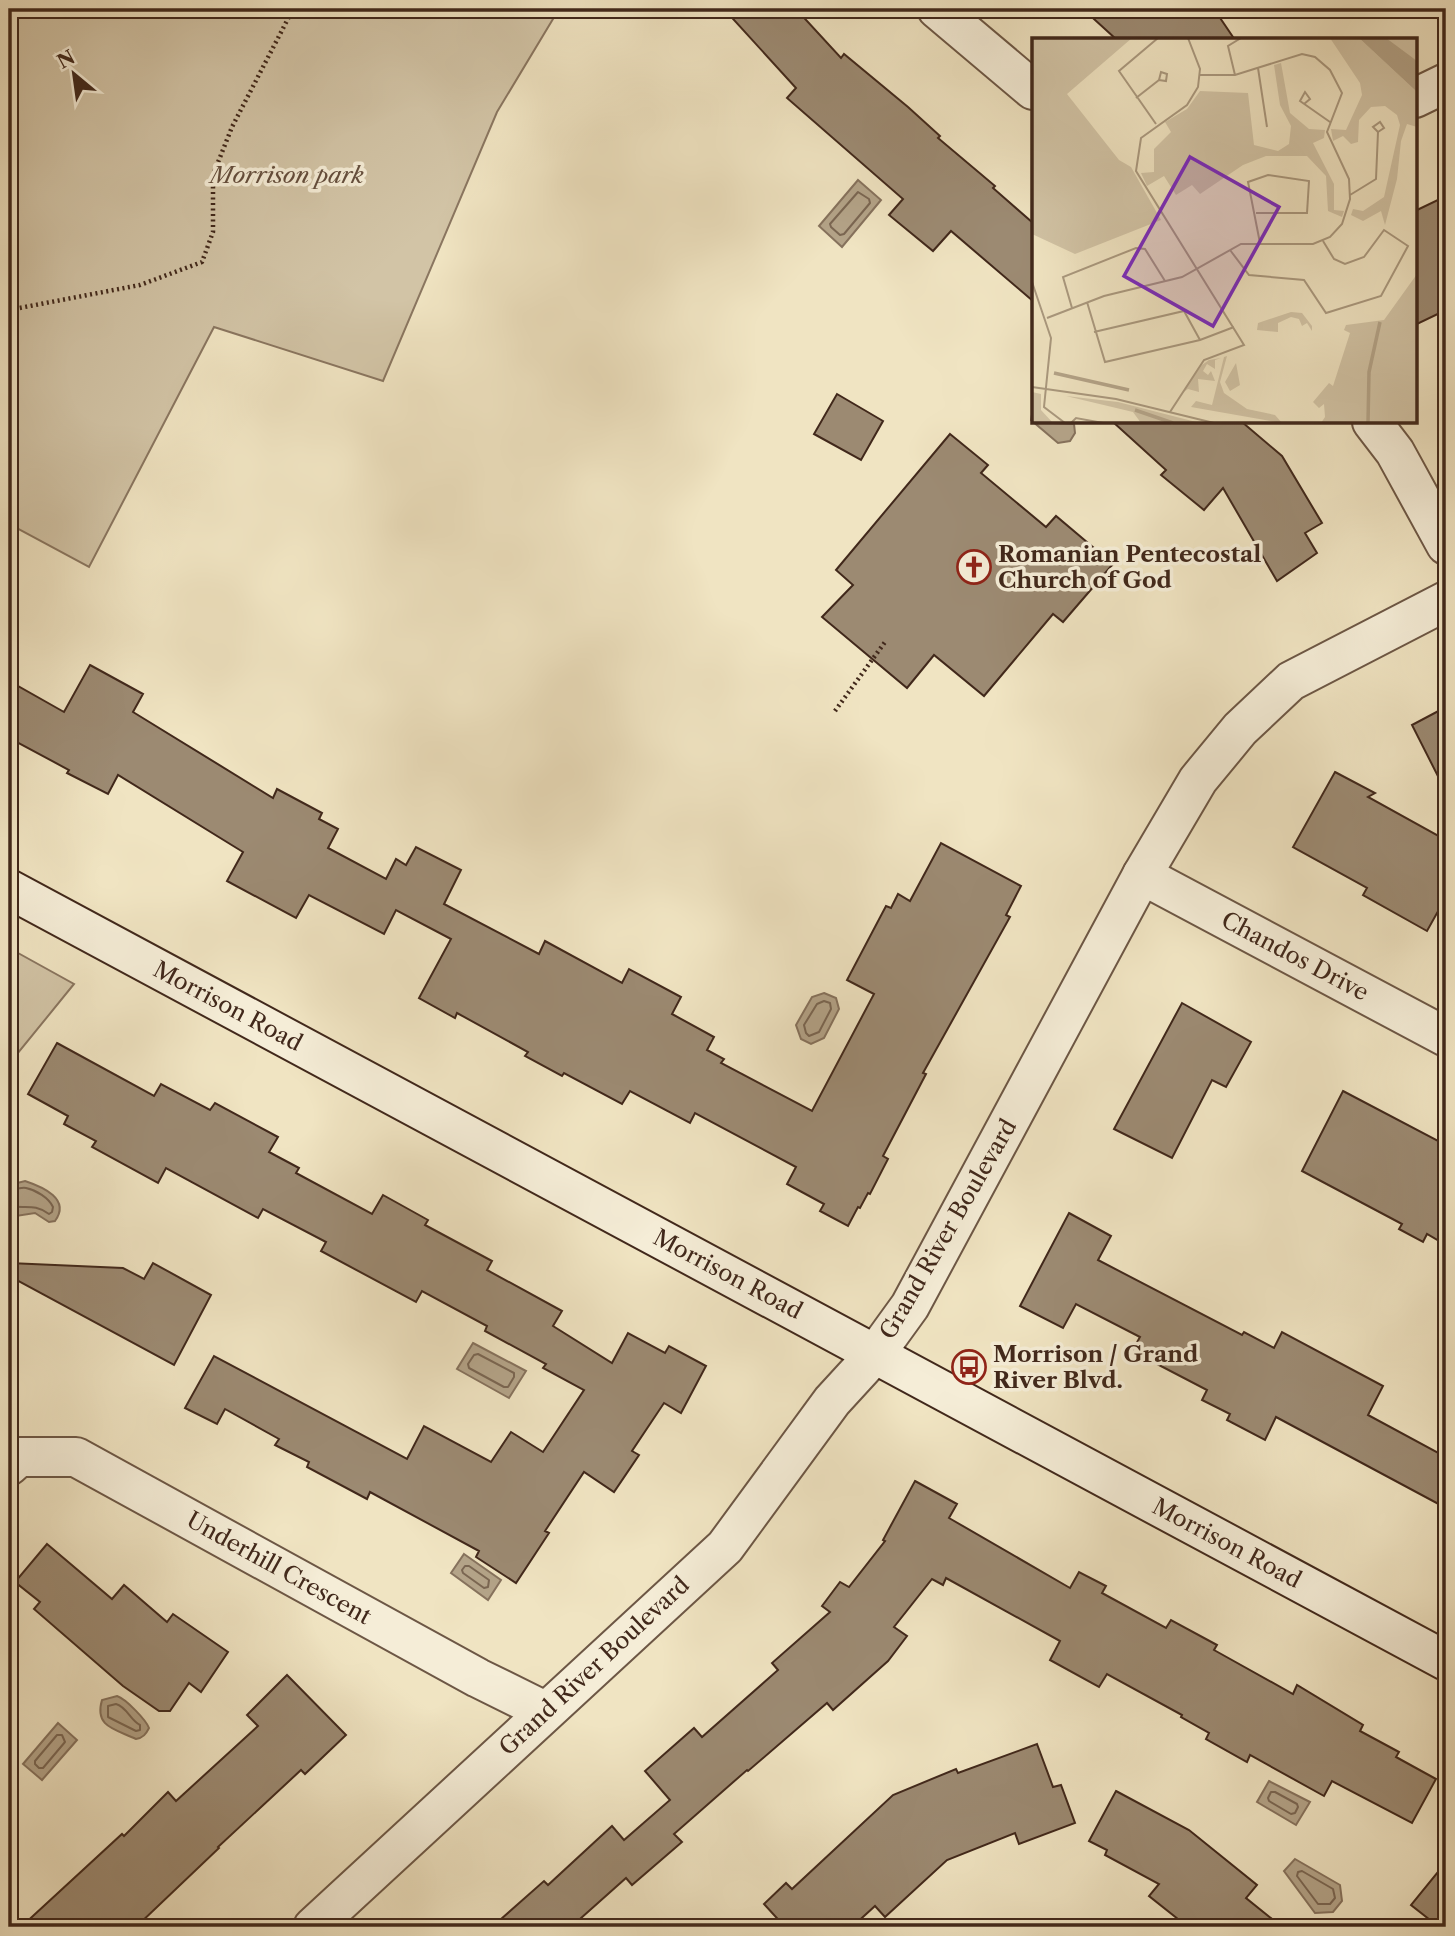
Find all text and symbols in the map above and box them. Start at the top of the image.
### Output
north arrow [38,38,108,108]
inset map [1032,38,1416,424]
text: N [53,46,79,74]
park label: Morrison park [207,161,364,189]
place label: Romanian Pentecostal Church of God [998,540,1261,594]
church icon: Romanian Pentecostal Church of God [955,548,993,586]
street label: Chandos Drive [1217,905,1373,1007]
street label: Morrison Road [149,955,307,1057]
street label: Grand River Boulevard [874,1114,1022,1344]
street label: Morrison Road [649,1223,807,1325]
place label: Morrison / Grand River Blvd. [993,1340,1199,1394]
bus stop icon: Morrison / Grand River Blvd. [950,1348,988,1386]
street label: Morrison Road [1148,1492,1306,1594]
street label: Underhill Crescent [182,1506,376,1630]
street label: Grand River Boulevard [493,1571,695,1761]

